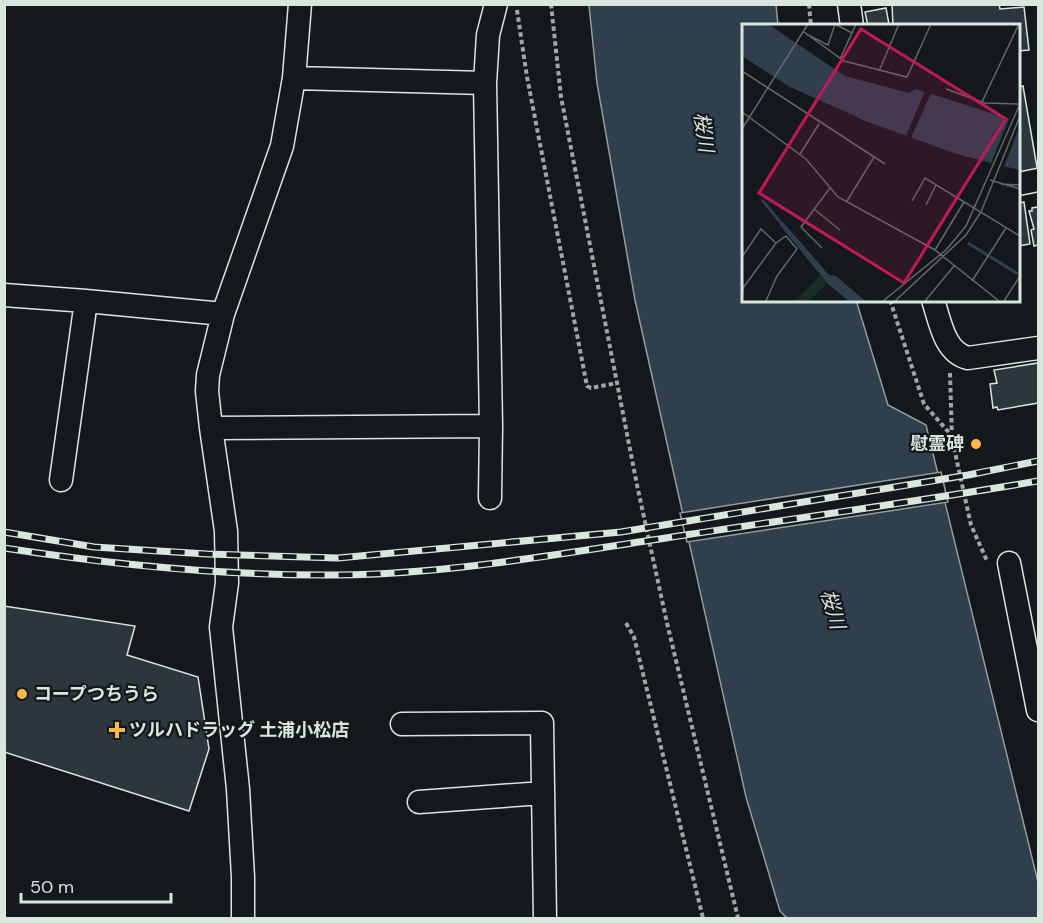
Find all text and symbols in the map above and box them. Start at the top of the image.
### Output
inset map [742,24,1019,302]
water label: 桜川 [688,110,720,156]
place label: 慰霊碑 [910,432,964,456]
marker: 慰霊碑 [969,437,983,451]
water label: 桜川 [815,586,852,634]
place label: コープつちうら [34,682,159,706]
marker: コープつちうら [15,687,29,701]
place label: ツルハドラッグ 土浦小松店 [129,718,349,742]
marker: ツルハドラッグ 土浦小松店 [110,723,124,737]
scale bar [21,866,171,904]
text: 50 m [30,875,74,899]

